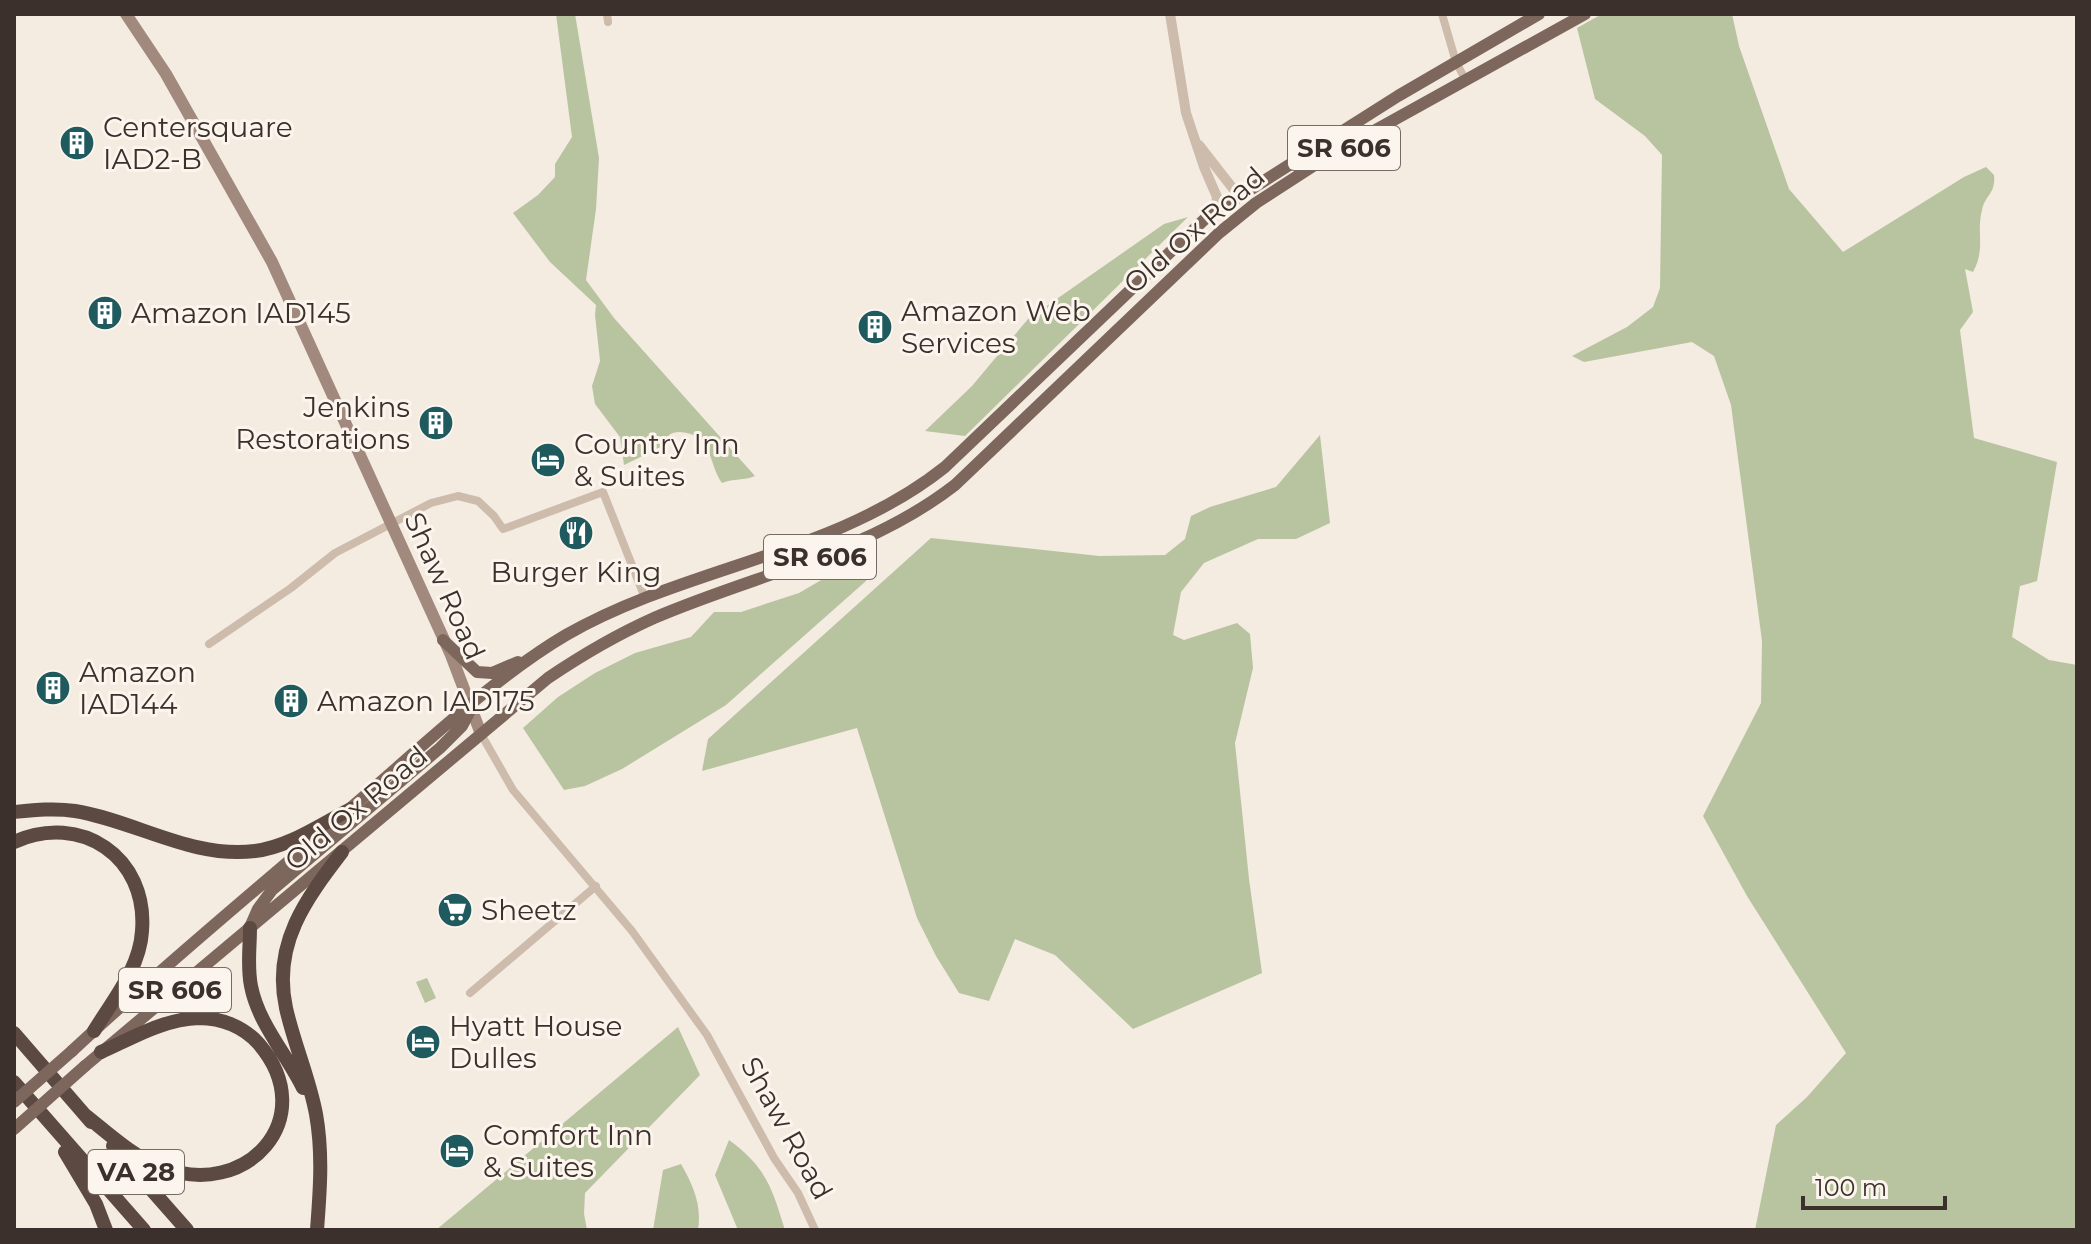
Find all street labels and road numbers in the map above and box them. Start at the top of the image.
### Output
road number: SR 606 [1288,126,1400,170]
street label: Old Ox Road [1116,159,1272,301]
street label: Shaw Road [397,507,493,665]
road number: SR 606 [764,535,876,579]
street label: Old Ox Road [278,738,434,878]
road number: SR 606 [119,968,231,1012]
street label: Shaw Road [734,1051,840,1205]
road number: VA 28 [88,1150,184,1194]

